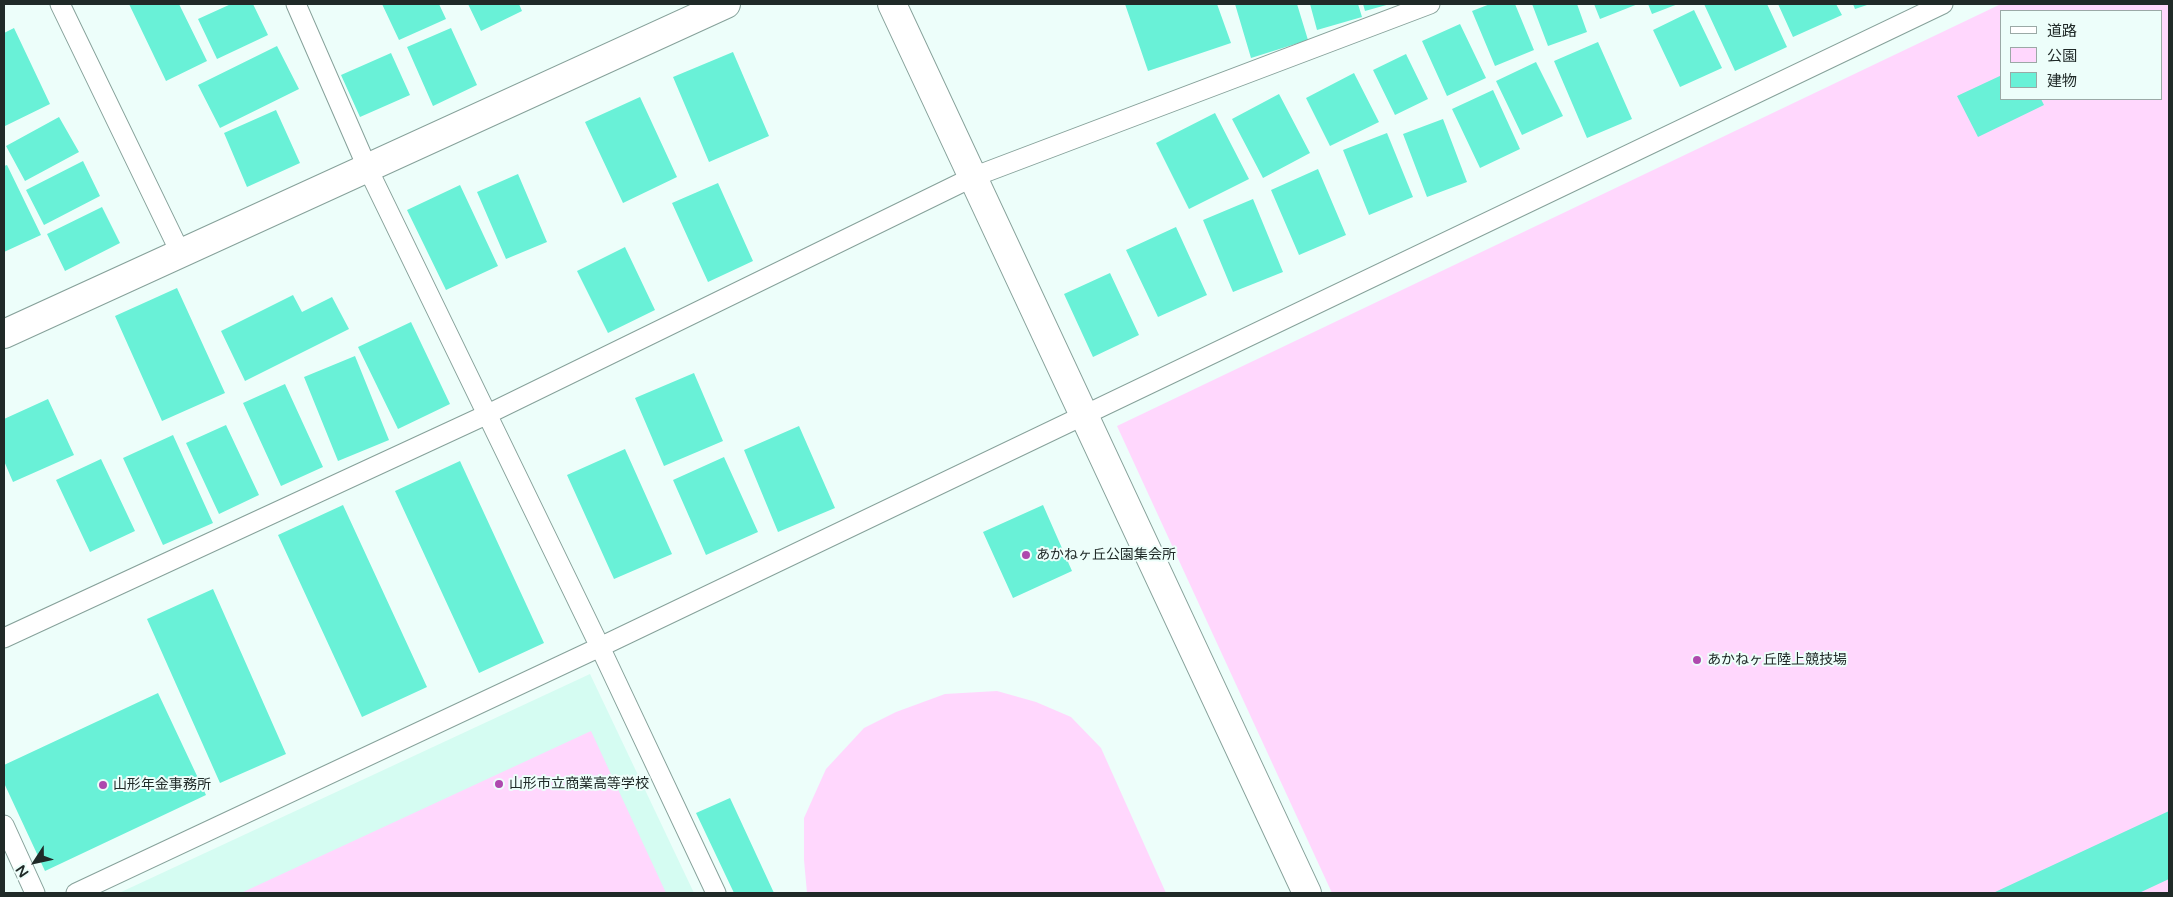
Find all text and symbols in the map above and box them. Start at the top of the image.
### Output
legend [2000,10,2163,100]
text: 道路 [2047,22,2077,40]
text: 公園 [2047,47,2077,65]
text: 建物 [2047,72,2077,90]
place label: あかねヶ丘公園集会所 [1036,547,1176,563]
marker: あかねヶ丘公園集会所 [1020,549,1032,561]
place label: あかねヶ丘陸上競技場 [1707,652,1847,668]
marker: あかねヶ丘陸上競技場 [1691,654,1703,666]
place label: 山形市立商業高等学校 [509,776,649,792]
place label: 山形年金事務所 [113,777,211,793]
marker: 山形市立商業高等学校 [493,778,505,790]
marker: 山形年金事務所 [97,779,109,791]
north arrow [10,837,60,887]
text: N [12,861,32,880]

